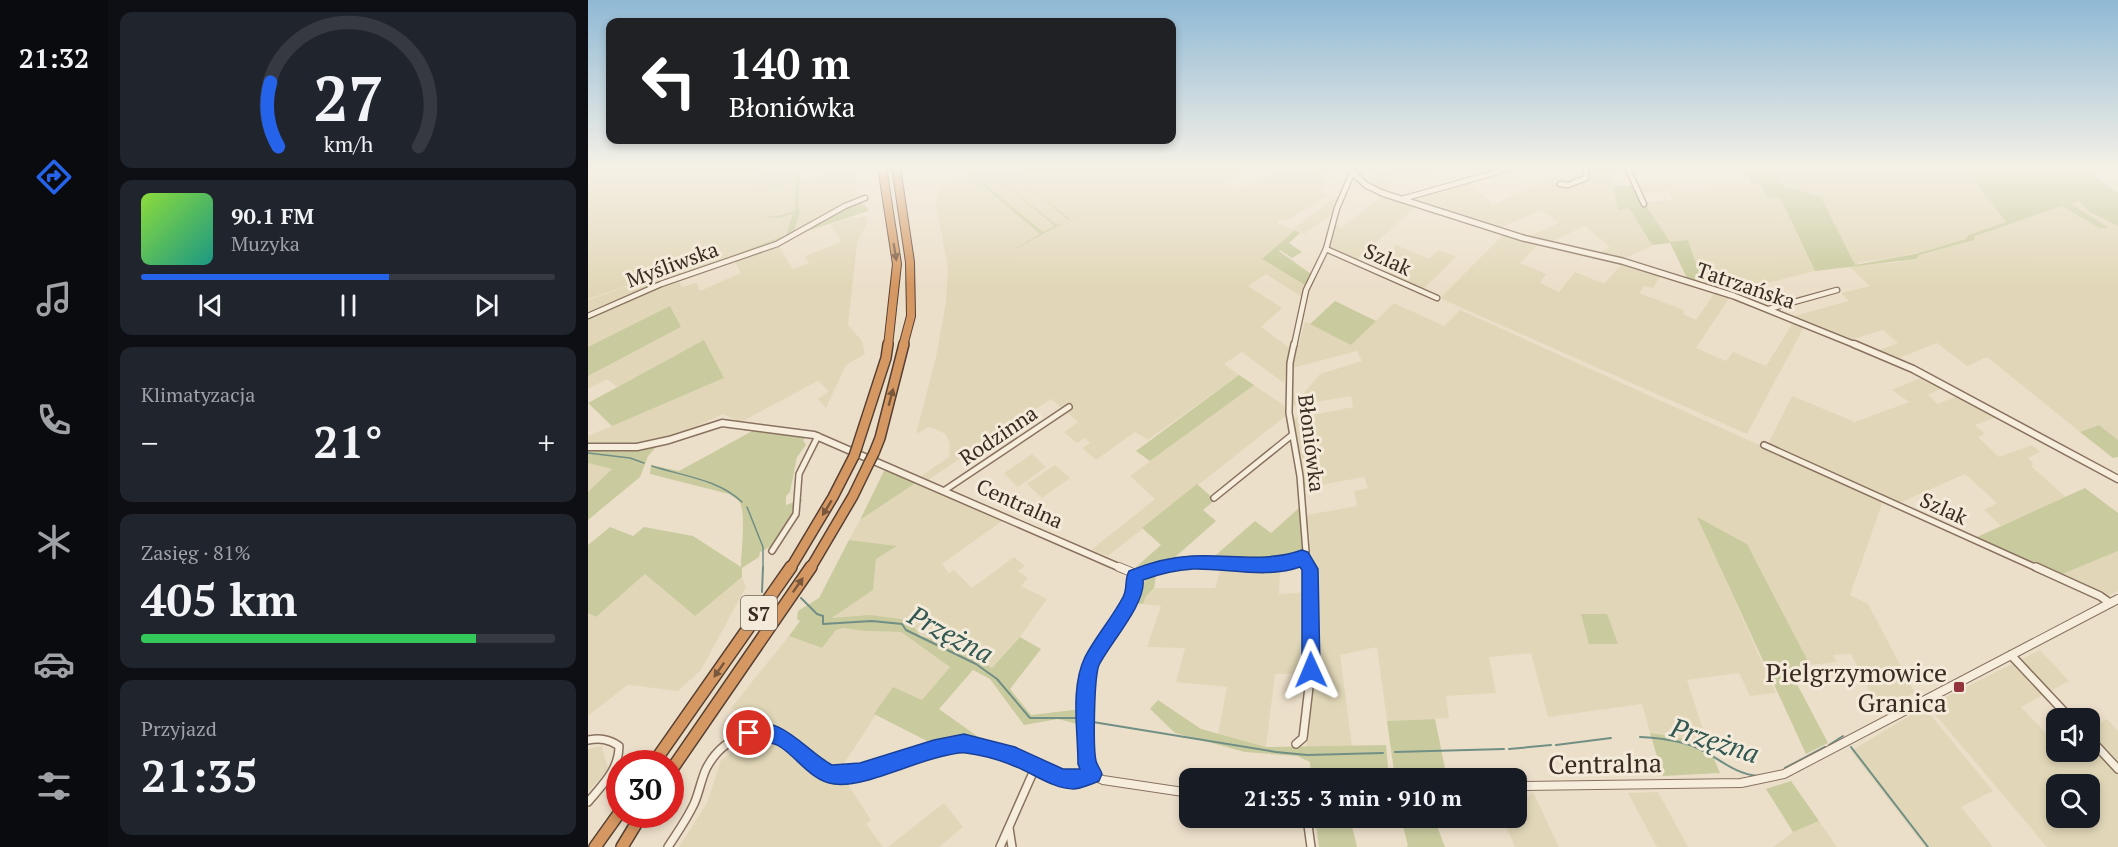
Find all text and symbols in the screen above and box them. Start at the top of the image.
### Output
text: 140 m [729,35,850,91]
text: 21:32 [19,40,89,76]
icon: left [630,42,708,120]
text: 27 [313,56,383,139]
text: Błoniówka [729,89,855,125]
text: km/h [323,130,373,158]
icon: directions [33,156,75,198]
text: 90.1 FM [231,201,314,230]
text: Muzyka [231,230,300,257]
street label: Myśliwska [622,234,722,294]
street label: Szlak [1360,236,1416,282]
one-way arrow [890,242,899,261]
street label: Tatrzańska [1693,255,1799,315]
icon: music [33,278,75,320]
icon: previous [194,289,227,322]
icon: pause [332,289,365,322]
icon: next [470,289,503,322]
text: Klimatyzacja [141,381,255,408]
one-way arrow [887,388,896,406]
street label: Błoniówka [1292,393,1332,494]
street label: Rodzinna [954,398,1043,471]
icon: phone [33,399,75,441]
text: 21° [313,411,383,471]
text: − [141,421,159,464]
text: + [537,421,555,464]
street label: Centralna [972,472,1068,535]
street label: Szlak [1916,485,1972,531]
one-way arrow [821,500,832,516]
icon: climate [33,521,75,563]
text: Zasięg · 81% [141,539,251,566]
text: 405 km [141,569,297,629]
one-way arrow [792,577,803,593]
road number: S7 [741,596,777,630]
water label: Przężna [901,596,1000,671]
position arrow [1279,638,1343,702]
icon: car [33,643,75,685]
place label: Pielgrzymowice Granica [1766,655,1947,719]
one-way arrow [713,662,725,678]
marker: Pielgrzymowice Granica [1952,680,1966,694]
pin [723,707,774,758]
water label: Przężna [1665,708,1764,771]
map controls [2046,708,2100,828]
button: sound [2046,708,2100,762]
text: Przyjazd [141,715,217,742]
icon: arrive [732,716,765,749]
text: 21:35 [141,745,258,805]
street label: Centralna [1548,745,1662,781]
speed limit sign: 30 [606,750,684,828]
icon: filters [33,765,75,807]
button: search [2046,774,2100,828]
text: 21:35 · 3 min · 910 m [1244,783,1462,812]

